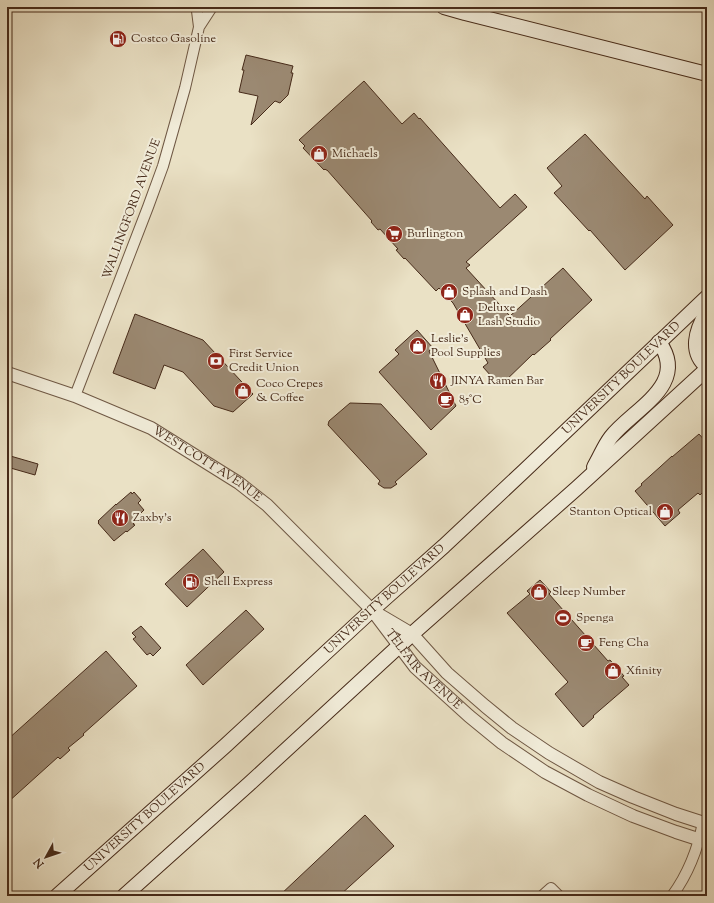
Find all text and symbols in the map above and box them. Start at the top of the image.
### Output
fuel station icon: Costco Gasoline [108,29,128,49]
place label: Costco Gasoline [131,30,217,48]
street label: WALLINGFORD AVENUE [98,136,166,282]
shop icon: Michaels [309,144,329,164]
place label: Michaels [332,145,378,163]
supermarket icon: Burlington [384,224,404,244]
place label: Burlington [407,225,463,243]
shop icon: Splash and Dash [439,282,459,302]
place label: Splash and Dash [462,283,548,301]
place label: Deluxe Lash Studio [478,299,540,331]
shop icon: Deluxe Lash Studio [455,305,475,325]
street label: UNIVERSITY BOULEVARD [558,318,685,439]
place label: Leslie's Pool Supplies [431,330,501,362]
shop icon: Leslie's Pool Supplies [408,336,428,356]
place label: First Service Credit Union [229,345,299,377]
bank icon: First Service Credit Union [206,351,226,371]
restaurant icon: JINYA Ramen Bar [428,371,448,391]
place label: JINYA Ramen Bar [450,372,544,390]
place label: Coco Crepes & Coffee [256,375,323,407]
shop icon: Coco Crepes & Coffee [233,381,253,401]
cafe icon: 85°C [436,390,456,410]
place label: 85°C [459,391,482,409]
street label: WESTCOTT AVENUE [149,422,266,507]
shop icon: Stanton Optical [655,502,675,522]
place label: Stanton Optical [569,503,653,521]
restaurant icon: Zaxby's [110,508,130,528]
place label: Zaxby's [133,509,172,527]
street label: UNIVERSITY BOULEVARD [320,540,449,659]
fuel station icon: Shell Express [181,572,201,592]
place label: Shell Express [204,573,273,591]
shop icon: Sleep Number [529,582,549,602]
place label: Sleep Number [552,583,626,601]
sports icon: Spenga [553,608,573,628]
place label: Spenga [576,609,614,627]
street label: TELFAIR AVENUE [381,625,466,715]
cafe icon: Feng Cha [576,633,596,653]
place label: Feng Cha [599,634,649,652]
shop icon: Xfinity [603,661,623,681]
place label: Xfinity [626,662,662,680]
street label: UNIVERSITY BOULEVARD [80,758,210,876]
north arrow [26,837,66,877]
text: N [30,854,49,872]

